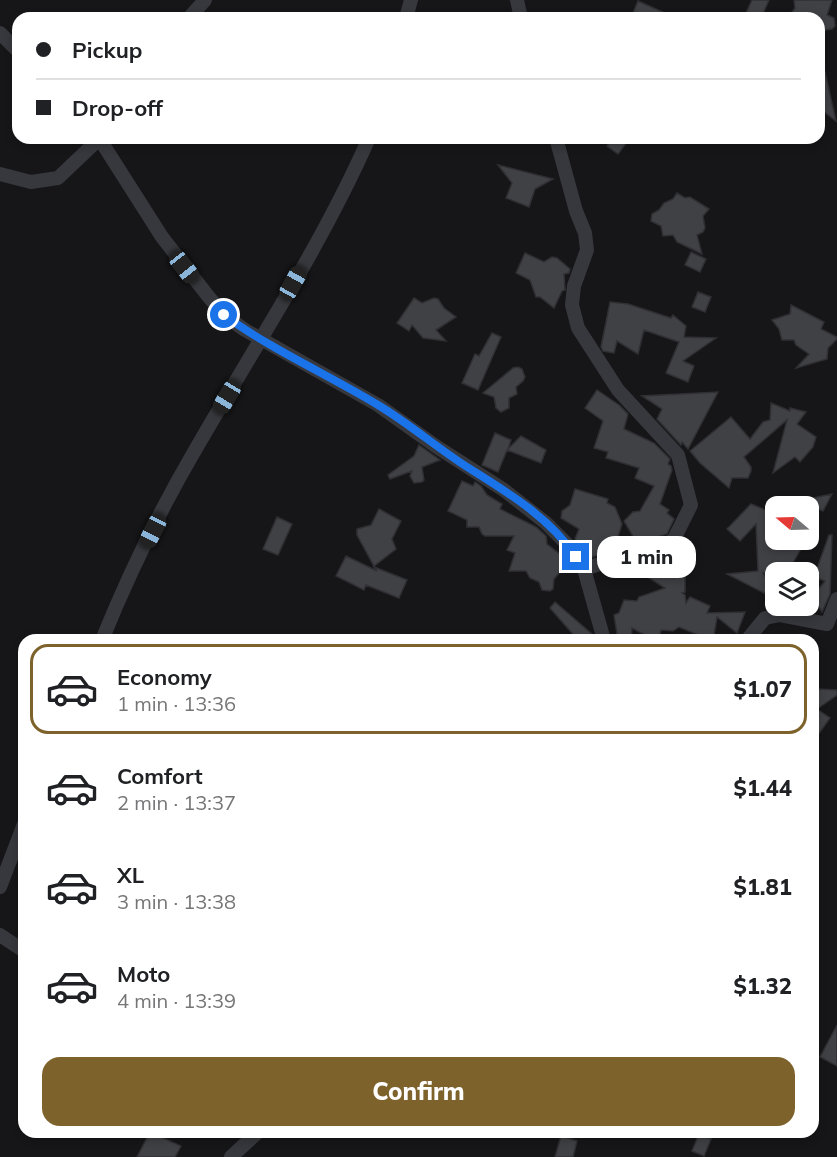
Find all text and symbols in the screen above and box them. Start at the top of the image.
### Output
text: Pickup [72,36,142,64]
text: Drop-off [72,94,163,122]
car [166,247,202,287]
car [276,263,310,303]
route start [210,301,237,328]
car [210,377,244,417]
north arrow [765,496,819,550]
map controls [765,496,819,616]
car [137,511,169,551]
callout: 1 min [597,536,696,578]
route end [562,543,589,570]
text: 1 min [620,544,673,569]
button: layers [765,562,819,616]
icon: car [45,662,99,716]
text: Economy [117,663,212,691]
text: $1.07 [733,675,792,703]
text: 1 min · 13:36 [117,691,236,716]
icon: car [45,761,99,815]
text: Comfort [117,762,203,790]
text: $1.44 [733,774,792,802]
text: 2 min · 13:37 [117,790,236,815]
icon: car [45,860,99,914]
text: XL [117,861,144,889]
text: $1.81 [733,873,792,901]
text: 3 min · 13:38 [117,889,236,914]
icon: car [45,959,99,1013]
text: Moto [117,960,170,988]
text: $1.32 [733,972,792,1000]
text: 4 min · 13:39 [117,988,236,1013]
button: Confirm [42,1057,795,1126]

